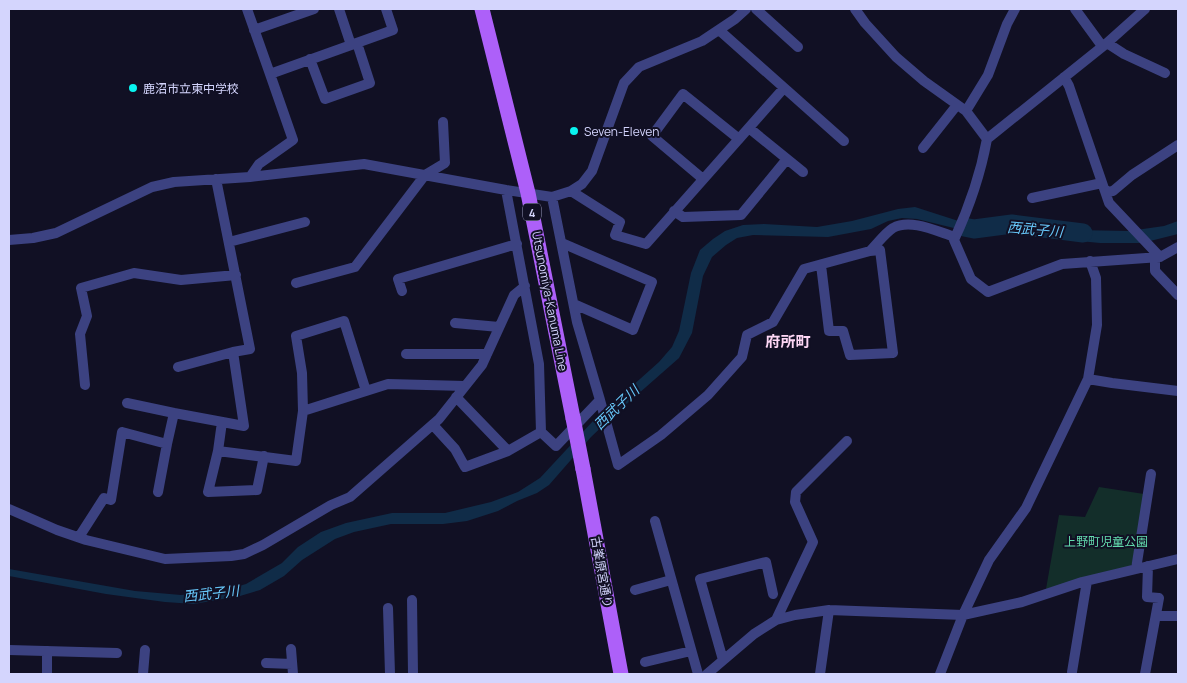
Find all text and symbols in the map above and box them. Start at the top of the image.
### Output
place label: 鹿沼市立東中学校 [143,80,239,97]
marker: 鹿沼市立東中学校 [127,82,139,94]
place label: Seven-Eleven [584,123,659,140]
marker: Seven-Eleven [568,125,580,137]
road number: 4 [523,203,541,220]
water label: 西武子川 [1006,217,1066,241]
street label: Utsunomiya-Kanuma Line [528,230,572,372]
district label: 府所町 [765,331,811,352]
water label: 西武子川 [589,379,644,433]
park label: 上野町児童公園 [1064,533,1148,550]
street label: 古峯原宮通り [587,535,617,609]
water label: 西武子川 [182,580,242,605]

